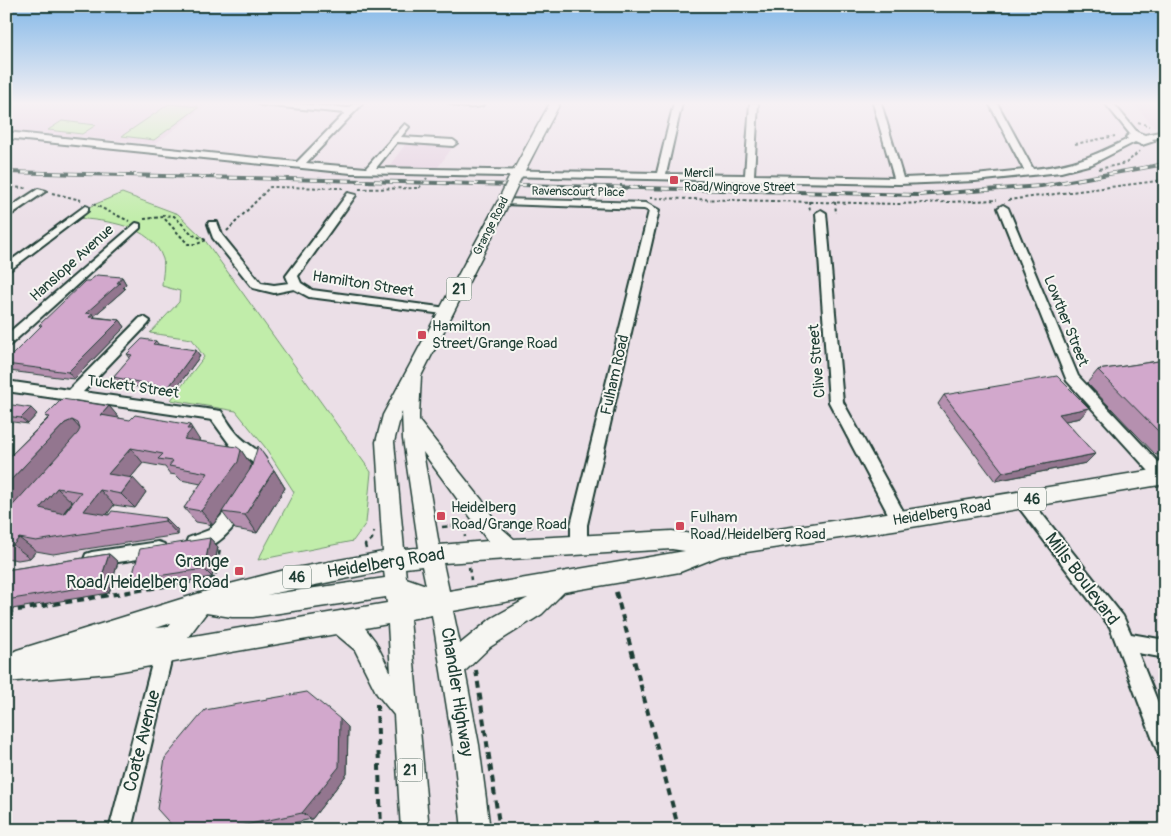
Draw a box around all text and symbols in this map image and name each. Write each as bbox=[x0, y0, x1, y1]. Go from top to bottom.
place label: Mercil Road/Wingrove Street bbox=[684, 166, 795, 195]
marker: Mercil Road/Wingrove Street bbox=[668, 174, 680, 186]
street label: Ravenscourt Place bbox=[531, 184, 625, 200]
street label: Grange Road bbox=[470, 194, 512, 258]
street label: Hanslope Avenue bbox=[26, 220, 118, 306]
street label: Hamilton Street bbox=[311, 267, 416, 302]
street label: Lowther Street bbox=[1039, 273, 1093, 370]
road number: 21 bbox=[446, 278, 472, 300]
place label: Hamilton Street/Grange Road bbox=[432, 317, 558, 353]
street label: Clive Street bbox=[804, 322, 830, 399]
marker: Hamilton Street/Grange Road bbox=[416, 329, 428, 341]
street label: Fulham Road bbox=[597, 333, 633, 417]
street label: Tuckett Street bbox=[86, 371, 181, 403]
road number: 46 bbox=[1018, 488, 1046, 510]
street label: Heidelberg Road bbox=[891, 496, 993, 530]
place label: Heidelberg Road/Grange Road bbox=[451, 498, 567, 534]
place label: Fulham Road/Heidelberg Road bbox=[690, 508, 826, 544]
marker: Heidelberg Road/Grange Road bbox=[435, 510, 447, 522]
marker: Fulham Road/Heidelberg Road bbox=[674, 520, 686, 532]
street label: Mills Boulevard bbox=[1040, 528, 1124, 630]
street label: Heidelberg Road bbox=[325, 542, 447, 584]
place label: Grange Road/Heidelberg Road bbox=[66, 550, 229, 594]
marker: Grange Road/Heidelberg Road bbox=[233, 565, 245, 577]
road number: 46 bbox=[283, 566, 311, 588]
street label: Chandler Highway bbox=[435, 626, 479, 758]
street label: Coate Avenue bbox=[118, 688, 166, 794]
road number: 21 bbox=[398, 758, 422, 782]

